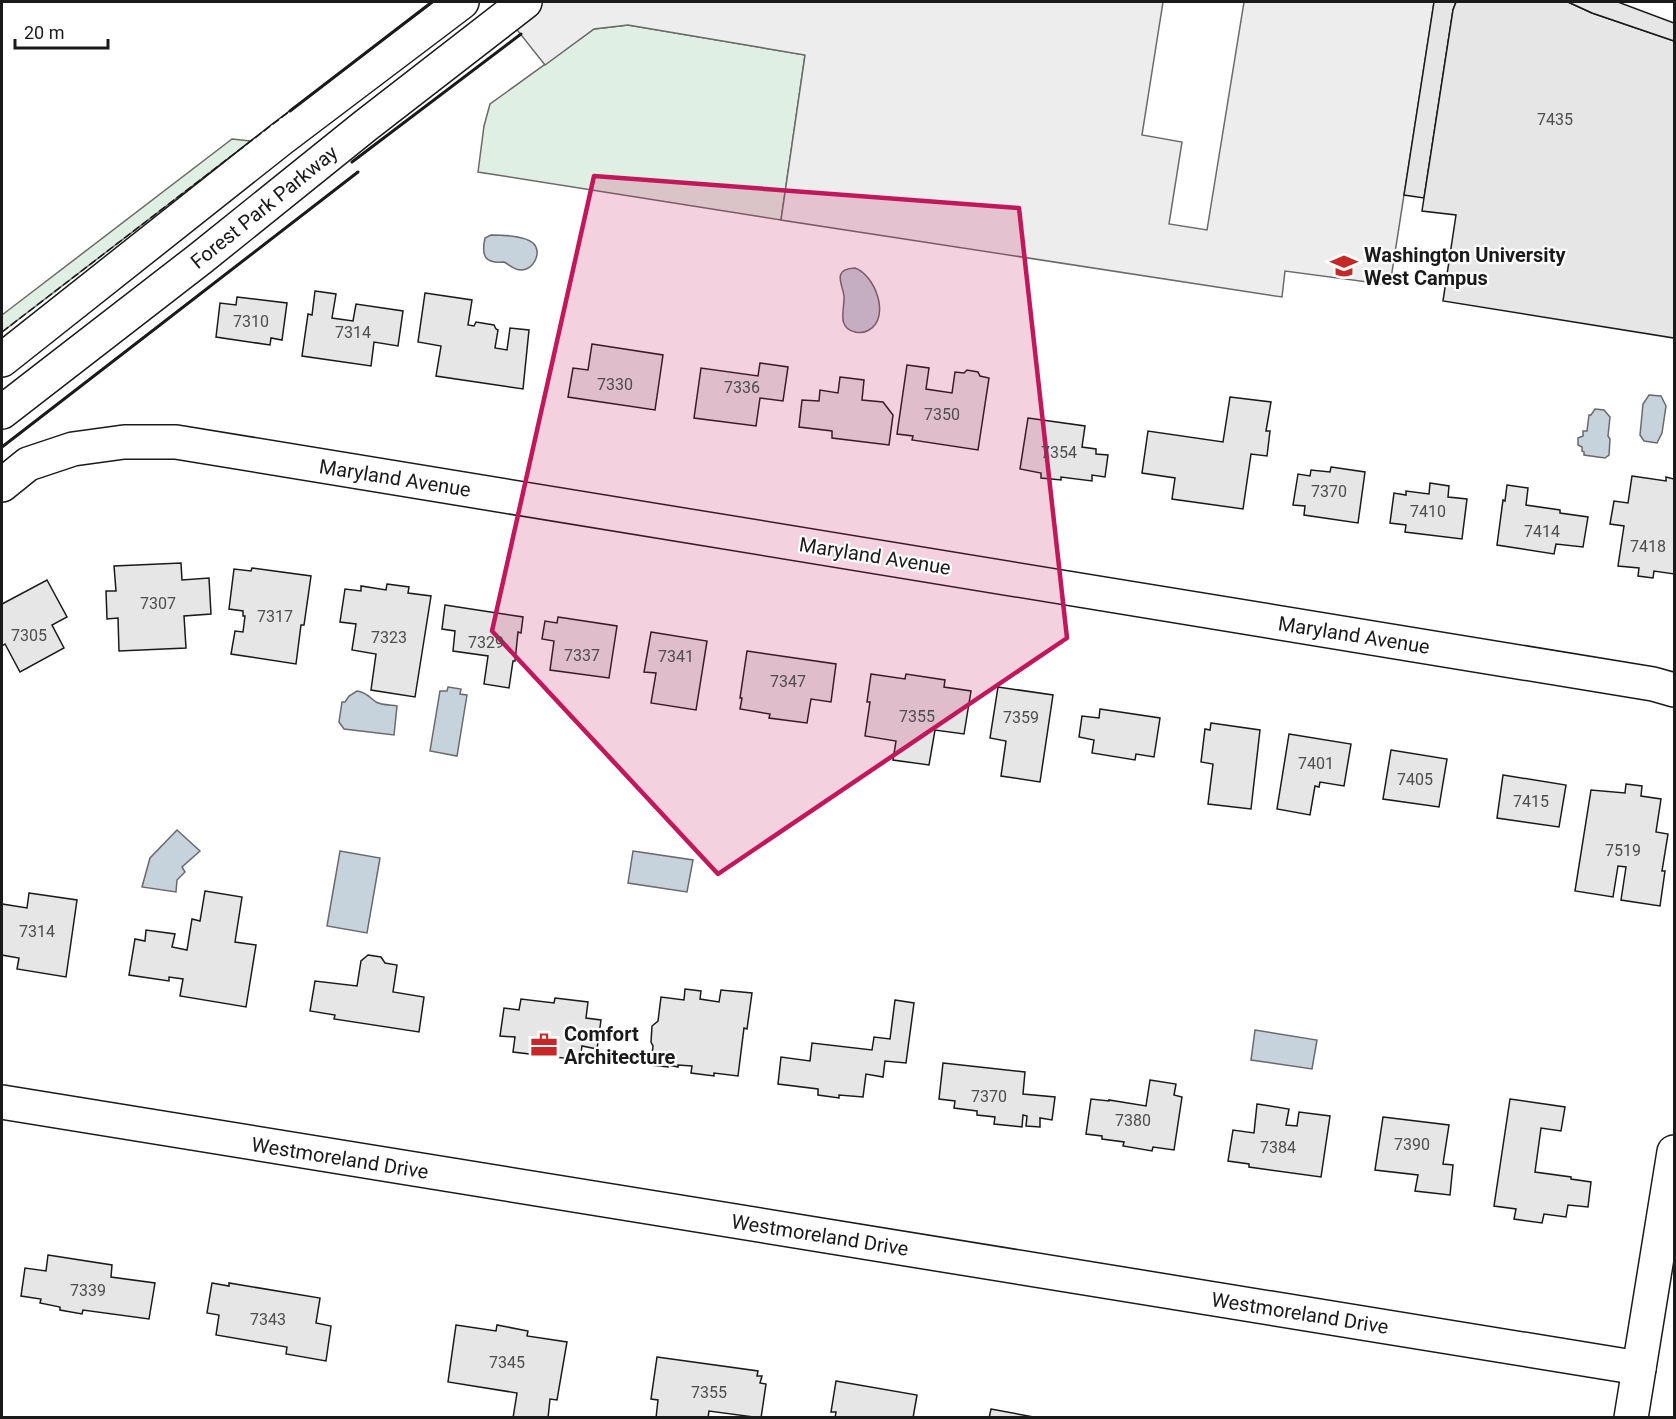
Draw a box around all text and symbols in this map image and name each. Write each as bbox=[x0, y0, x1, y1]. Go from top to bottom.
scale bar bbox=[15, 12, 108, 50]
text: 20 m bbox=[24, 22, 64, 43]
house number: 7435 bbox=[1537, 110, 1573, 129]
street label: Forest Park Parkway bbox=[186, 140, 343, 274]
place label: Washington University West Campus bbox=[1364, 243, 1566, 290]
school or university icon: Washington University West Campus bbox=[1329, 251, 1359, 281]
house number: 7310 bbox=[233, 312, 269, 331]
house number: 7314 bbox=[335, 323, 371, 342]
house number: 7330 bbox=[597, 375, 633, 394]
house number: 7336 bbox=[724, 378, 760, 397]
house number: 7350 bbox=[924, 405, 960, 424]
house number: 7354 bbox=[1041, 443, 1077, 462]
street label: Maryland Avenue bbox=[317, 454, 473, 502]
house number: 7370 bbox=[1311, 482, 1347, 501]
house number: 7410 bbox=[1410, 502, 1446, 521]
house number: 7414 bbox=[1524, 522, 1560, 541]
street label: Maryland Avenue bbox=[797, 532, 953, 580]
house number: 7418 bbox=[1630, 537, 1666, 556]
house number: 7307 bbox=[140, 594, 176, 613]
house number: 7317 bbox=[257, 607, 293, 626]
street label: Maryland Avenue bbox=[1276, 611, 1432, 659]
house number: 7305 bbox=[11, 626, 47, 645]
house number: 7323 bbox=[371, 628, 407, 647]
house number: 7329 bbox=[468, 633, 504, 652]
house number: 7337 bbox=[564, 646, 600, 665]
house number: 7341 bbox=[658, 647, 694, 666]
house number: 7347 bbox=[770, 672, 806, 691]
house number: 7355 bbox=[899, 707, 935, 726]
house number: 7359 bbox=[1003, 708, 1039, 727]
house number: 7401 bbox=[1298, 754, 1334, 773]
house number: 7405 bbox=[1397, 770, 1433, 789]
house number: 7415 bbox=[1513, 792, 1549, 811]
house number: 7519 bbox=[1605, 841, 1641, 860]
house number: 7314 bbox=[19, 922, 55, 941]
place label: Comfort Architecture bbox=[564, 1022, 676, 1069]
office icon: Comfort Architecture bbox=[529, 1030, 559, 1060]
house number: 7370 bbox=[971, 1087, 1007, 1106]
house number: 7380 bbox=[1115, 1111, 1151, 1130]
street label: Westmoreland Drive bbox=[250, 1132, 430, 1184]
house number: 7390 bbox=[1394, 1135, 1430, 1154]
house number: 7384 bbox=[1260, 1138, 1296, 1157]
street label: Westmoreland Drive bbox=[730, 1209, 910, 1261]
house number: 7339 bbox=[70, 1281, 106, 1300]
street label: Westmoreland Drive bbox=[1210, 1287, 1390, 1339]
house number: 7343 bbox=[250, 1310, 286, 1329]
house number: 7345 bbox=[489, 1353, 525, 1372]
house number: 7355 bbox=[691, 1383, 727, 1402]

